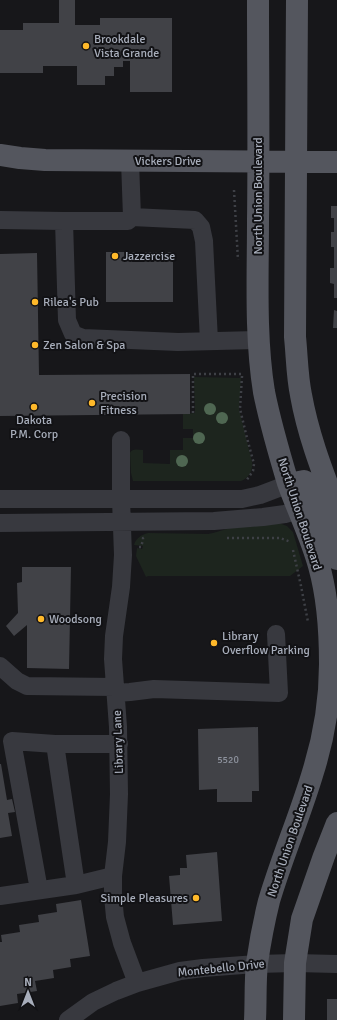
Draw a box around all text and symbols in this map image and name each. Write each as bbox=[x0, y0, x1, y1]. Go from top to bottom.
place label: Brookdale Vista Grande bbox=[94, 32, 159, 61]
marker: Brookdale Vista Grande bbox=[81, 41, 91, 51]
street label: North Union Boulevard bbox=[251, 137, 266, 255]
street label: Vickers Drive bbox=[135, 154, 201, 169]
place label: Jazzercise bbox=[123, 249, 175, 264]
marker: Jazzercise bbox=[110, 251, 120, 261]
place label: Rilea's Pub bbox=[43, 295, 99, 310]
marker: Rilea's Pub bbox=[30, 297, 40, 307]
place label: Zen Salon & Spa bbox=[43, 338, 125, 353]
marker: Zen Salon & Spa bbox=[30, 340, 40, 350]
place label: Precision Fitness bbox=[100, 389, 147, 418]
marker: Precision Fitness bbox=[87, 398, 97, 408]
marker: Dakota P.M. Corp bbox=[29, 402, 39, 412]
place label: Dakota P.M. Corp bbox=[10, 413, 58, 442]
street label: North Union Boulevard bbox=[274, 456, 325, 572]
place label: Woodsong bbox=[49, 612, 102, 627]
marker: Woodsong bbox=[36, 614, 46, 624]
place label: Library Overflow Parking bbox=[222, 629, 310, 658]
marker: Library Overflow Parking bbox=[209, 638, 219, 648]
street label: Library Lane bbox=[110, 710, 127, 774]
house number: 5520 bbox=[217, 754, 239, 766]
street label: North Union Boulevard bbox=[264, 783, 317, 899]
place label: Simple Pleasures bbox=[101, 891, 188, 906]
marker: Simple Pleasures bbox=[191, 893, 201, 903]
street label: Montebello Drive bbox=[177, 956, 265, 981]
north arrow bbox=[8, 972, 48, 1012]
text: N bbox=[24, 976, 32, 989]

